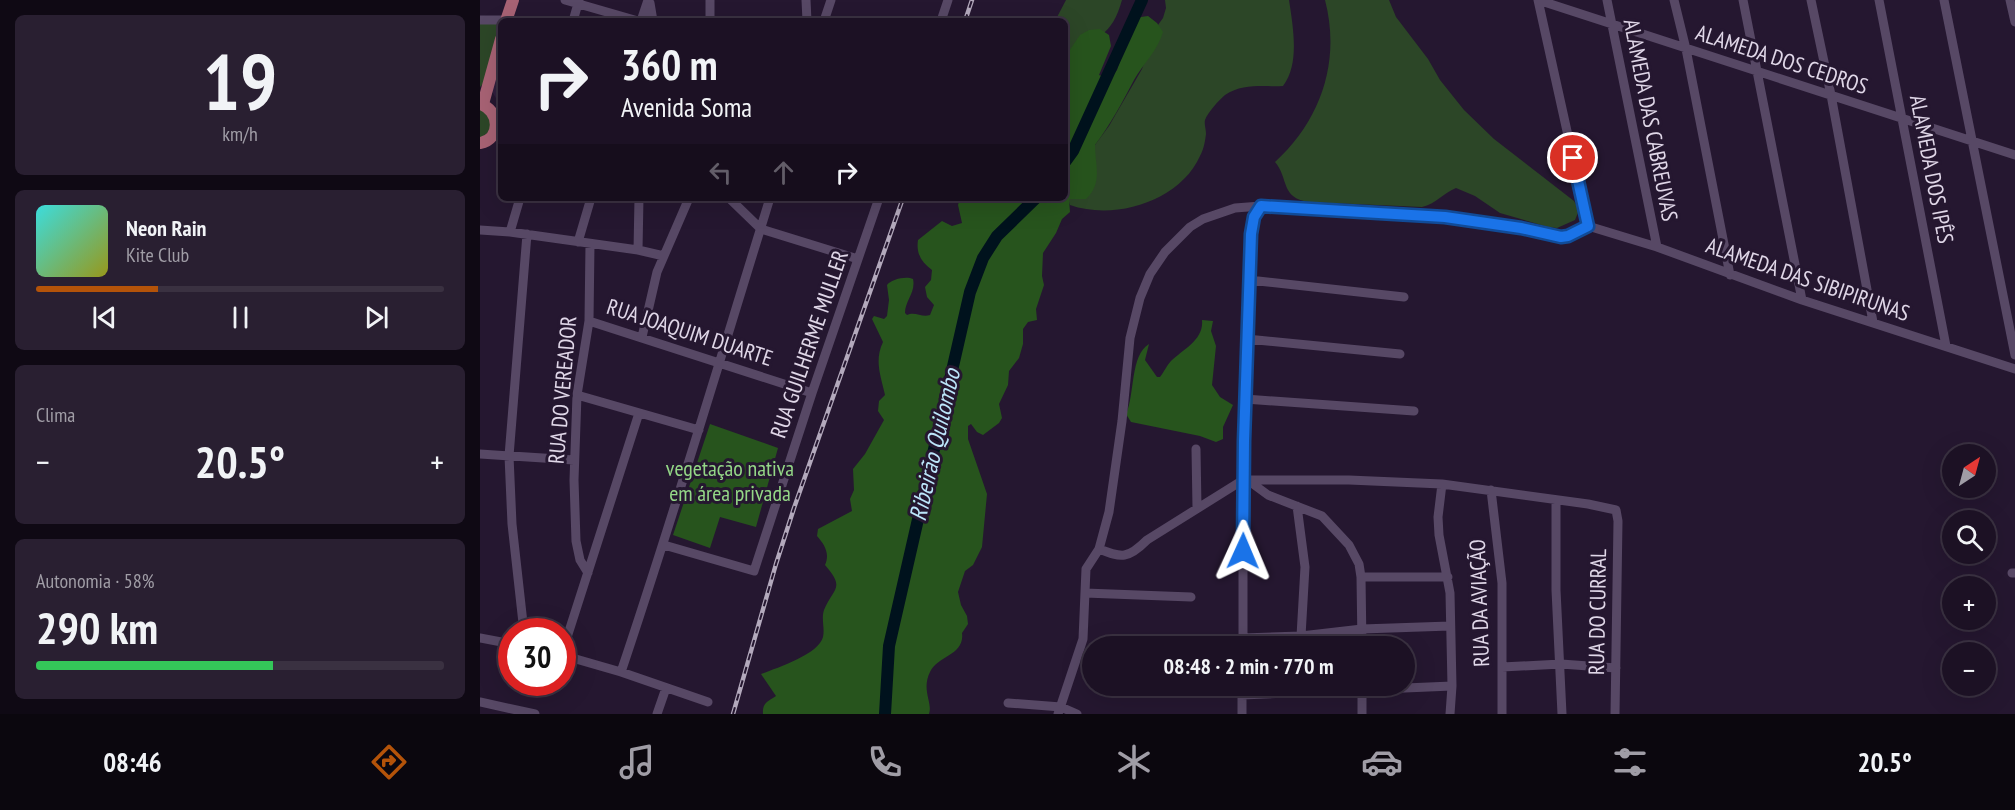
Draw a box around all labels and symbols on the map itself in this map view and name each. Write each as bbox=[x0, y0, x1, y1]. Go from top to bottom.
street label: ALAMEDA DAS CABREUVAS bbox=[1618, 16, 1684, 224]
street label: ALAMEDA DOS CEDROS bbox=[1692, 18, 1872, 100]
street label: ALAMEDA DOS IPÊS bbox=[1904, 92, 1960, 246]
pin bbox=[1547, 132, 1598, 183]
street label: ALAMEDA DAS SIBIPIRUNAS bbox=[1703, 231, 1913, 327]
street label: RUA GUILHERME MULLER bbox=[764, 247, 854, 441]
street label: RUA JOAQUIM DUARTE bbox=[604, 292, 776, 372]
street label: RUA DO VEREADOR bbox=[542, 315, 582, 465]
water label: Ribeirão Quilombo bbox=[902, 364, 967, 524]
north arrow bbox=[1942, 444, 1996, 498]
park label: vegetação nativa em área privada bbox=[666, 454, 794, 507]
position arrow bbox=[1211, 519, 1275, 583]
street label: RUA DA AVIAÇÃO bbox=[1463, 539, 1495, 667]
street label: RUA DO CURRAL bbox=[1582, 549, 1612, 675]
speed limit sign: 30 bbox=[498, 618, 576, 696]

